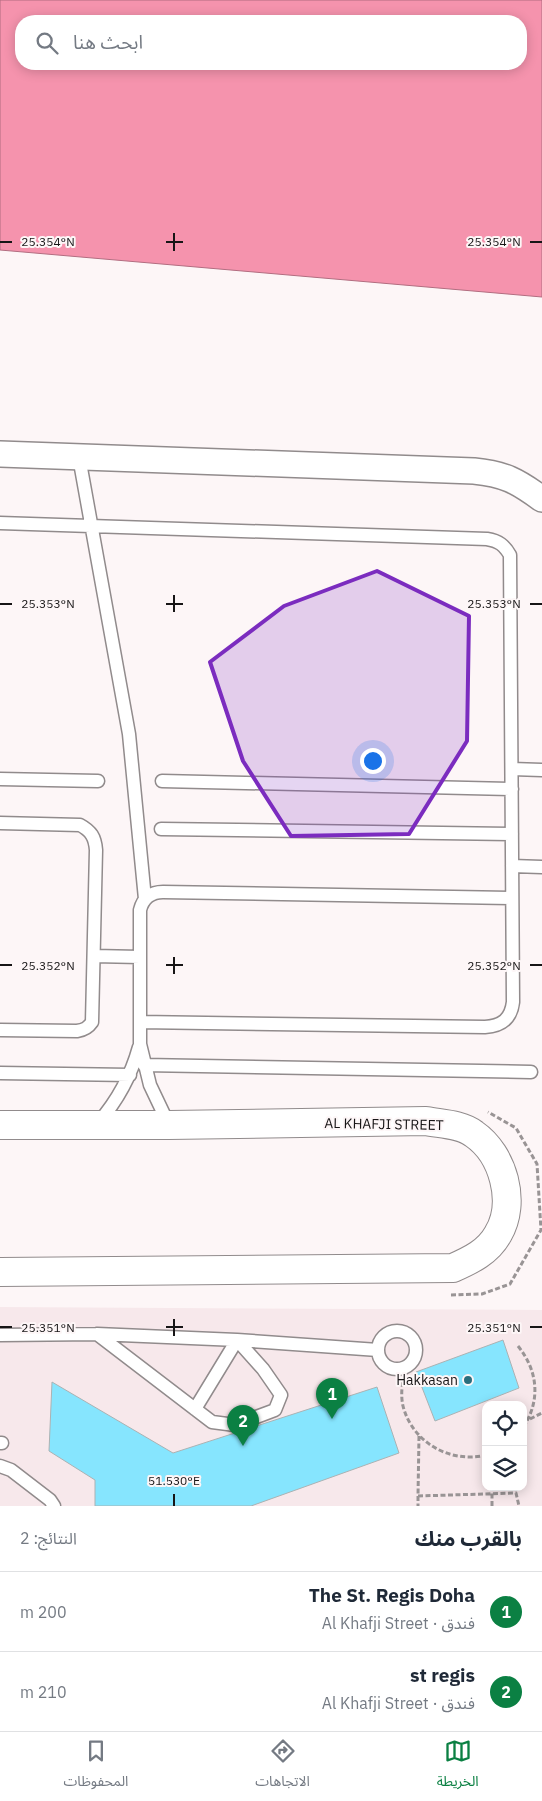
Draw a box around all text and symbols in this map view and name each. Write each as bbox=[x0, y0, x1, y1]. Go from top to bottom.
search box bbox=[15, 15, 527, 70]
icon: search bbox=[33, 29, 61, 57]
text: ابحث هنا bbox=[73, 30, 143, 54]
text: 25.354°N bbox=[21, 234, 75, 249]
text: 25.354°N bbox=[467, 234, 521, 249]
text: 25.353°N bbox=[21, 596, 75, 611]
text: 25.353°N bbox=[467, 596, 521, 611]
your location bbox=[360, 748, 386, 774]
text: 25.352°N bbox=[21, 958, 75, 973]
text: 25.352°N bbox=[467, 958, 521, 973]
street label: AL KHAFJI STREET bbox=[324, 1114, 444, 1134]
text: 25.351°N bbox=[21, 1320, 75, 1335]
text: 25.351°N bbox=[467, 1320, 521, 1335]
place label: Hakkasan bbox=[396, 1371, 458, 1389]
marker: Hakkasan bbox=[462, 1374, 474, 1386]
pin: 1 bbox=[316, 1378, 348, 1419]
map controls bbox=[482, 1401, 527, 1491]
button: locate bbox=[482, 1401, 527, 1446]
pin: 2 bbox=[227, 1405, 259, 1446]
button: layers bbox=[482, 1446, 527, 1491]
text: 51.530°E bbox=[148, 1473, 200, 1488]
text: بالقرب منك bbox=[415, 1524, 522, 1552]
text: النتائج: 2 bbox=[20, 1528, 77, 1548]
text: The St. Regis Doha bbox=[309, 1583, 475, 1607]
text: 200 m bbox=[20, 1602, 67, 1622]
text: 1 bbox=[501, 1602, 511, 1622]
text: فندق · Al Khafji Street bbox=[322, 1613, 475, 1633]
text: st regis bbox=[410, 1663, 475, 1687]
text: 210 m bbox=[20, 1682, 67, 1702]
text: 2 bbox=[501, 1682, 511, 1702]
text: فندق · Al Khafji Street bbox=[322, 1693, 475, 1713]
tab: المحفوظات bbox=[63, 1737, 128, 1796]
tab: الاتجاهات bbox=[255, 1737, 310, 1796]
tab: الخريطة bbox=[437, 1737, 479, 1796]

